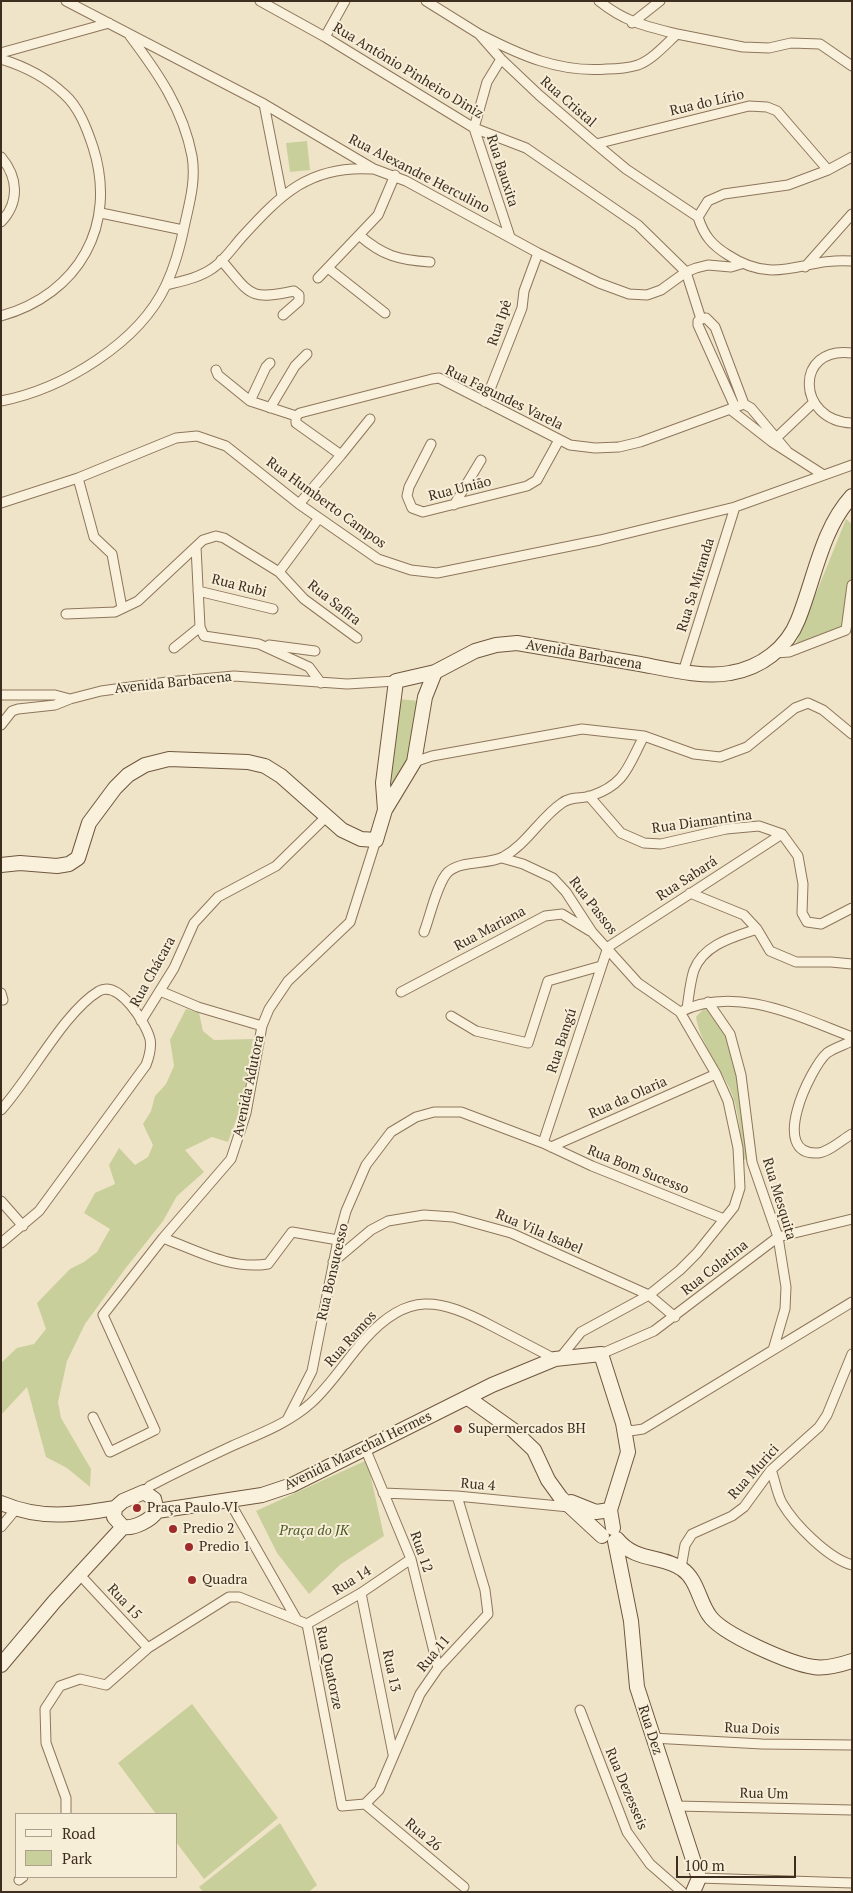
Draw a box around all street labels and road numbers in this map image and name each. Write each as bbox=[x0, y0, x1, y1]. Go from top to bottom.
street label: Rua Antônio Pinheiro Diniz bbox=[330, 19, 486, 123]
street label: Rua Cristal bbox=[537, 73, 599, 131]
street label: Rua do Lírio bbox=[668, 86, 746, 120]
street label: Rua Alexandre Herculino bbox=[346, 131, 492, 217]
street label: Rua Bauxita bbox=[482, 133, 522, 209]
street label: Rua Ipê bbox=[484, 298, 516, 348]
street label: Rua Fagundes Varela bbox=[442, 362, 566, 434]
street label: Rua Humberto Campos bbox=[263, 454, 389, 552]
street label: Rua União bbox=[427, 473, 493, 505]
street label: Rua Sa Miranda bbox=[674, 536, 718, 634]
street label: Rua Rubi bbox=[210, 571, 268, 601]
street label: Rua Safira bbox=[304, 577, 364, 629]
street label: Avenida Barbacena bbox=[525, 637, 643, 673]
street label: Avenida Barbacena bbox=[114, 668, 232, 698]
street label: Rua Diamantina bbox=[651, 807, 753, 837]
street label: Rua Sabará bbox=[653, 853, 721, 905]
street label: Rua Passos bbox=[565, 874, 621, 938]
street label: Rua Mariana bbox=[451, 903, 529, 955]
street label: Rua Chácara bbox=[127, 934, 179, 1010]
street label: Rua Bangú bbox=[544, 1007, 580, 1075]
street label: Avenida Adutora bbox=[230, 1033, 268, 1139]
street label: Rua da Olaria bbox=[586, 1073, 670, 1123]
street label: Rua Bom Sucesso bbox=[585, 1142, 691, 1198]
street label: Rua Mesquita bbox=[759, 1156, 799, 1242]
street label: Rua Vila Isabel bbox=[493, 1206, 585, 1258]
street label: Rua Bonsucesso bbox=[314, 1222, 352, 1322]
street label: Rua Colatina bbox=[678, 1237, 752, 1299]
street label: Rua Ramos bbox=[322, 1308, 380, 1370]
street label: Avenida Marechal Hermes bbox=[281, 1408, 435, 1494]
street label: Rua Murici bbox=[725, 1441, 783, 1503]
street label: Rua 4 bbox=[460, 1475, 496, 1495]
street label: Rua 12 bbox=[406, 1529, 436, 1575]
street label: Rua 14 bbox=[330, 1563, 374, 1599]
street label: Rua 15 bbox=[103, 1581, 145, 1623]
street label: Rua Quatorze bbox=[312, 1625, 346, 1711]
street label: Rua 11 bbox=[414, 1632, 454, 1676]
street label: Rua 13 bbox=[378, 1649, 404, 1693]
street label: Rua Dez bbox=[634, 1703, 666, 1757]
street label: Rua Dois bbox=[724, 1720, 780, 1738]
street label: Rua Dezesseis bbox=[601, 1746, 651, 1832]
street label: Rua Um bbox=[739, 1785, 789, 1803]
street label: Rua 26 bbox=[401, 1815, 445, 1855]

